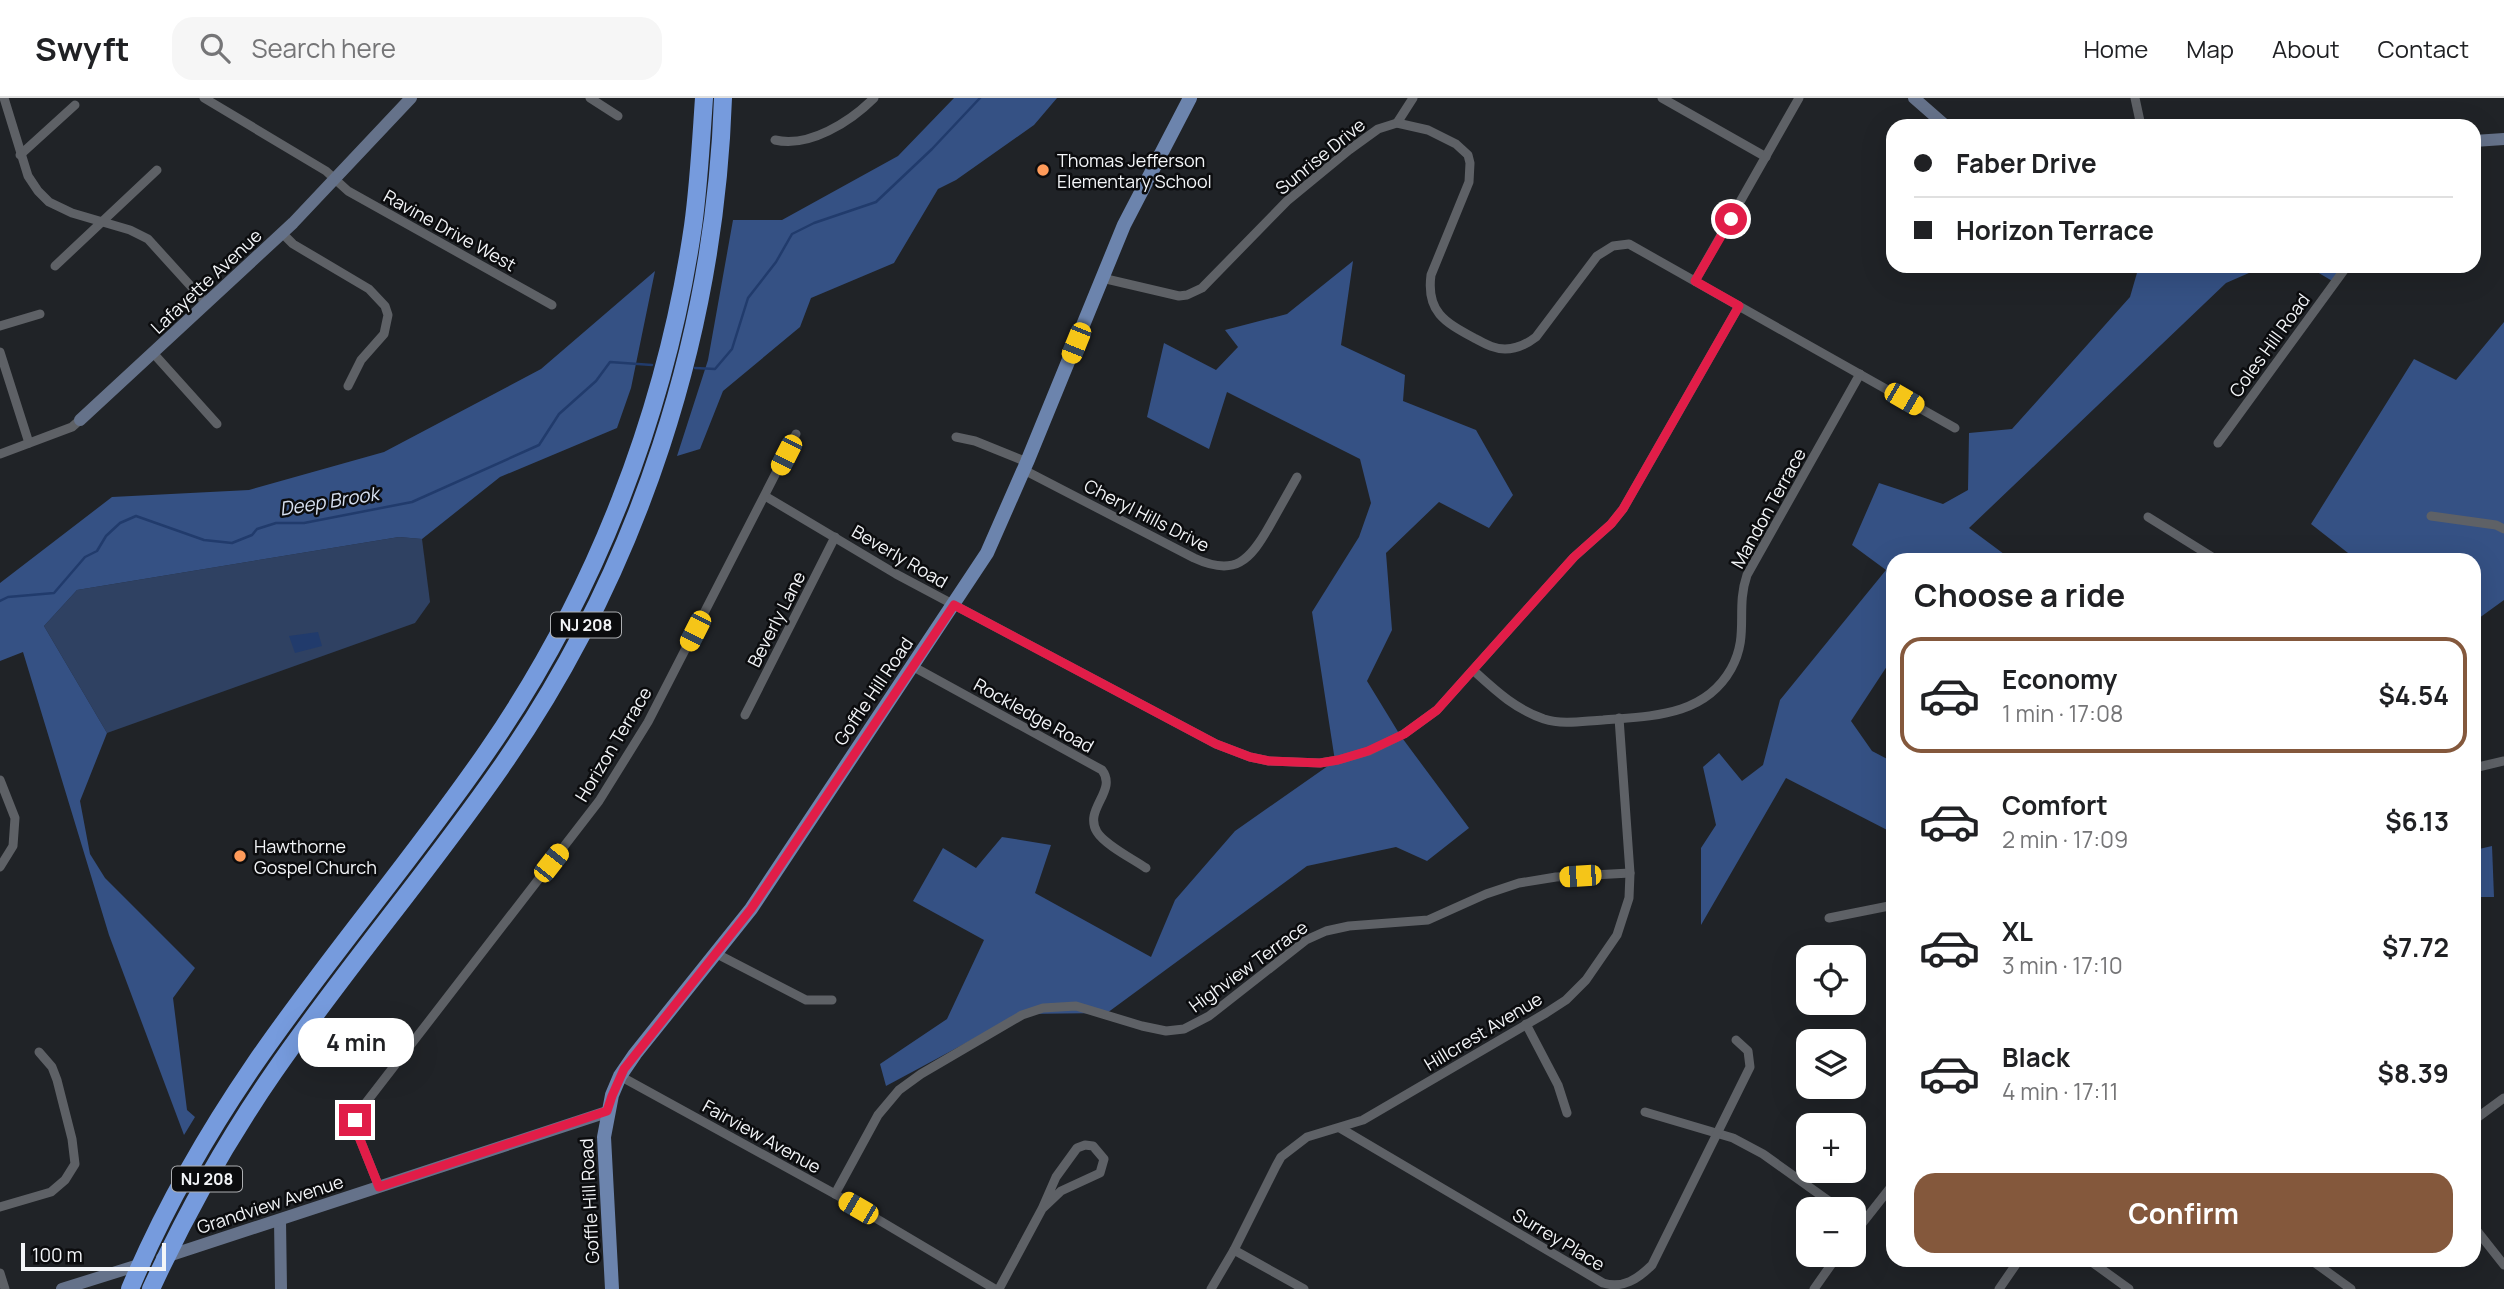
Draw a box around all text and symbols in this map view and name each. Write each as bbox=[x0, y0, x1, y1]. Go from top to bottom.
search box bbox=[172, 17, 662, 80]
text: Swyft bbox=[35, 26, 130, 71]
icon: search bbox=[196, 29, 234, 67]
text: Search here bbox=[252, 30, 396, 66]
text: Home bbox=[2083, 32, 2148, 65]
text: Map bbox=[2186, 32, 2234, 65]
text: About bbox=[2272, 32, 2340, 65]
text: Contact bbox=[2378, 32, 2469, 65]
street label: Sunrise Drive bbox=[1270, 112, 1370, 200]
text: Faber Drive bbox=[1956, 145, 2097, 181]
place label: Thomas Jefferson Elementary School bbox=[1057, 148, 1212, 193]
marker: Thomas Jefferson Elementary School bbox=[1035, 162, 1051, 178]
street label: Ravine Drive West bbox=[380, 184, 520, 276]
route start bbox=[1715, 203, 1747, 235]
text: Horizon Terrace bbox=[1956, 212, 2154, 248]
street label: Lafayette Avenue bbox=[145, 223, 267, 339]
street label: Coles Hill Road bbox=[2223, 288, 2315, 402]
car bbox=[1059, 320, 1094, 366]
car bbox=[1881, 379, 1928, 419]
car bbox=[768, 432, 805, 478]
street label: Mandon Terrace bbox=[1725, 444, 1811, 572]
street label: Cheryl Hills Drive bbox=[1080, 473, 1214, 557]
water label: Deep Brook bbox=[278, 480, 383, 522]
street label: Beverly Road bbox=[848, 519, 952, 593]
street label: Beverly Lane bbox=[742, 567, 810, 671]
text: Choose a ride bbox=[1914, 573, 2125, 617]
car bbox=[677, 608, 714, 654]
road number: NJ 208 bbox=[551, 612, 621, 638]
street label: Goffle Hill Road bbox=[828, 632, 918, 750]
text: Economy bbox=[2002, 661, 2117, 697]
icon: car bbox=[1918, 664, 1981, 727]
street label: Rockledge Road bbox=[970, 672, 1098, 758]
text: $4.54 bbox=[2378, 677, 2449, 713]
street label: Horizon Terrace bbox=[569, 682, 657, 806]
text: 1 min · 17:08 bbox=[2002, 697, 2123, 729]
text: Comfort bbox=[2002, 787, 2108, 823]
icon: car bbox=[1918, 790, 1981, 853]
text: $6.13 bbox=[2385, 803, 2449, 839]
text: 2 min · 17:09 bbox=[2002, 823, 2128, 855]
place label: Hawthorne Gospel Church bbox=[254, 834, 377, 879]
car bbox=[530, 840, 573, 886]
marker: Hawthorne Gospel Church bbox=[232, 848, 248, 864]
car bbox=[1559, 864, 1602, 888]
text: XL bbox=[2002, 913, 2033, 949]
street label: Highview Terrace bbox=[1184, 915, 1312, 1017]
icon: car bbox=[1918, 916, 1981, 979]
text: $7.72 bbox=[2382, 929, 2449, 965]
map controls bbox=[1796, 945, 1866, 1267]
button: locate bbox=[1796, 945, 1866, 1015]
text: 3 min · 17:10 bbox=[2002, 949, 2123, 981]
street label: Hillcrest Avenue bbox=[1420, 986, 1546, 1076]
callout: 4 min bbox=[297, 1018, 413, 1068]
text: 4 min bbox=[326, 1026, 386, 1058]
button: layers bbox=[1796, 1029, 1866, 1099]
text: Black bbox=[2002, 1039, 2070, 1075]
icon: car bbox=[1918, 1042, 1981, 1105]
text: $8.39 bbox=[2378, 1055, 2449, 1091]
text: 4 min · 17:11 bbox=[2002, 1075, 2118, 1107]
street label: Fairview Avenue bbox=[698, 1094, 826, 1178]
route end bbox=[339, 1104, 371, 1136]
button: + bbox=[1796, 1113, 1866, 1183]
street label: Goffle Hill Road bbox=[574, 1138, 604, 1264]
road number: NJ 208 bbox=[172, 1166, 242, 1191]
street label: Grandview Avenue bbox=[194, 1169, 346, 1239]
button: Confirm bbox=[1914, 1173, 2453, 1253]
car bbox=[835, 1188, 882, 1228]
button: − bbox=[1796, 1197, 1866, 1267]
street label: Surrey Place bbox=[1509, 1202, 1609, 1276]
scale bar bbox=[21, 1240, 166, 1272]
text: 100 m bbox=[32, 1242, 83, 1268]

